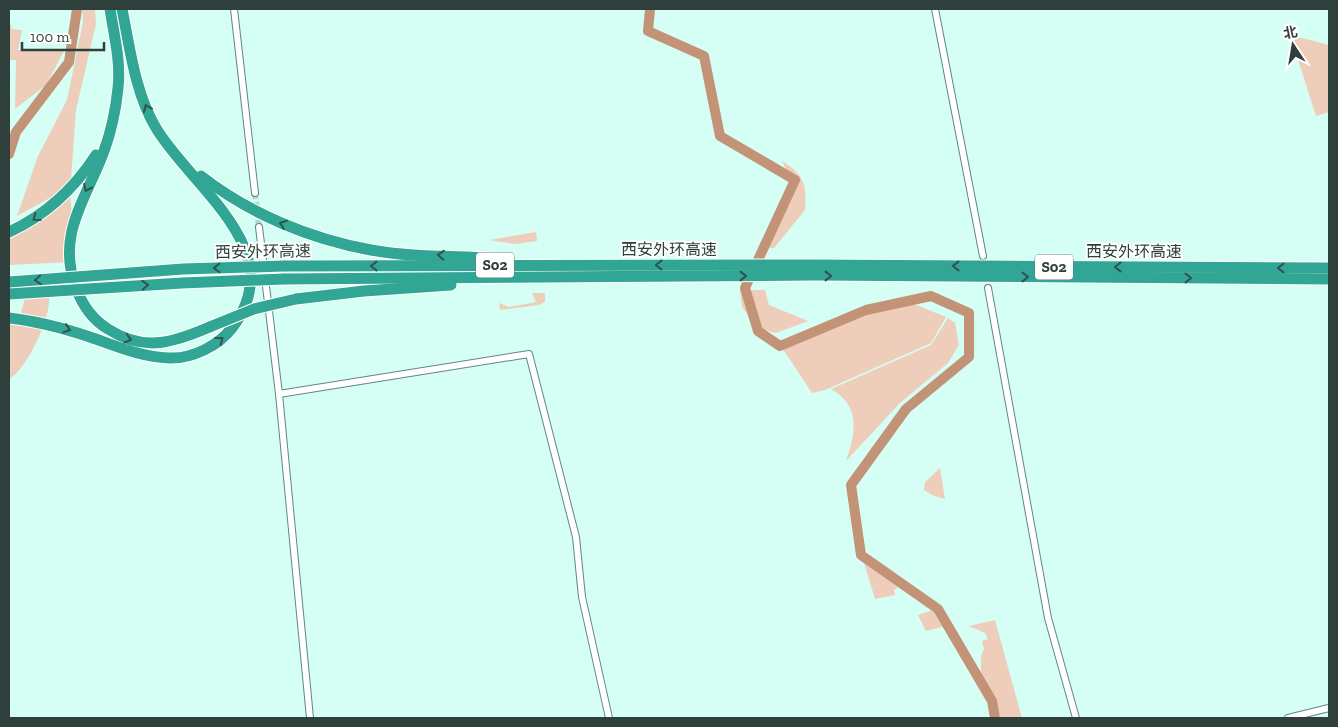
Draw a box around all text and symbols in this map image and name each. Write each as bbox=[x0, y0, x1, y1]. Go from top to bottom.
scale bar bbox=[22, 20, 105, 52]
north arrow bbox=[1268, 20, 1318, 70]
text: 北 bbox=[1282, 23, 1299, 43]
text: 100 m bbox=[30, 28, 69, 46]
one-way arrow bbox=[142, 104, 153, 113]
one-way arrow bbox=[83, 183, 94, 192]
one-way arrow bbox=[33, 212, 42, 220]
one-way arrow bbox=[279, 219, 288, 230]
street label: 西安外环高速 bbox=[621, 240, 717, 259]
street label: 西安外环高速 bbox=[215, 241, 311, 262]
street label: 西安外环高速 bbox=[1086, 242, 1182, 261]
one-way arrow bbox=[437, 250, 445, 261]
road number: S02 bbox=[476, 252, 514, 278]
road number: S02 bbox=[1035, 254, 1073, 280]
one-way arrow bbox=[654, 260, 662, 270]
one-way arrow bbox=[369, 261, 377, 271]
one-way arrow bbox=[951, 261, 959, 271]
one-way arrow bbox=[1114, 262, 1122, 272]
one-way arrow bbox=[213, 263, 221, 274]
one-way arrow bbox=[1276, 263, 1284, 273]
one-way arrow bbox=[824, 270, 832, 281]
one-way arrow bbox=[740, 271, 747, 281]
one-way arrow bbox=[1022, 272, 1030, 282]
one-way arrow bbox=[1184, 273, 1192, 283]
one-way arrow bbox=[33, 274, 41, 285]
one-way arrow bbox=[141, 280, 149, 291]
one-way arrow bbox=[62, 324, 71, 334]
one-way arrow bbox=[123, 333, 132, 343]
one-way arrow bbox=[214, 337, 224, 346]

